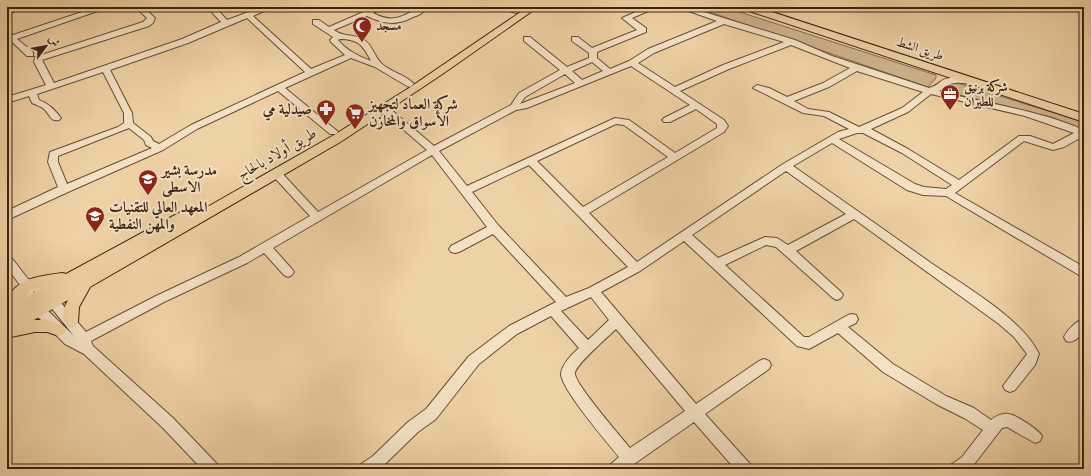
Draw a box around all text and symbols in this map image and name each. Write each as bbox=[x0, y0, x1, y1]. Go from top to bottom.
mosque icon: مسجد bbox=[351, 15, 373, 43]
place label: مسجد bbox=[376, 18, 402, 34]
north arrow bbox=[26, 26, 66, 66]
text: ش bbox=[45, 33, 63, 50]
street label: طريق الشط bbox=[894, 34, 946, 64]
place label: شركة برنيق للطيران bbox=[964, 78, 1008, 110]
office icon: شركة برنيق للطيران bbox=[939, 83, 961, 111]
place label: شركة العماد لتجهيز الأسواق والمخازن bbox=[367, 95, 458, 131]
pharmacy icon: صيدلية مي bbox=[315, 98, 337, 126]
place label: صيدلية مي bbox=[262, 100, 312, 121]
supermarket icon: شركة العماد لتجهيز الأسواق والمخازن bbox=[344, 102, 366, 130]
street label: طريق أولاد بالحاج bbox=[233, 122, 322, 187]
place label: مدرسة بشير الاسطى bbox=[160, 161, 217, 197]
school or university icon: مدرسة بشير الاسطى bbox=[137, 168, 159, 196]
place label: المعهد العالي للتقنيات والمهن النفطية bbox=[109, 198, 208, 235]
school or university icon: المعهد العالي للتقنيات والمهن النفطية bbox=[84, 205, 106, 233]

